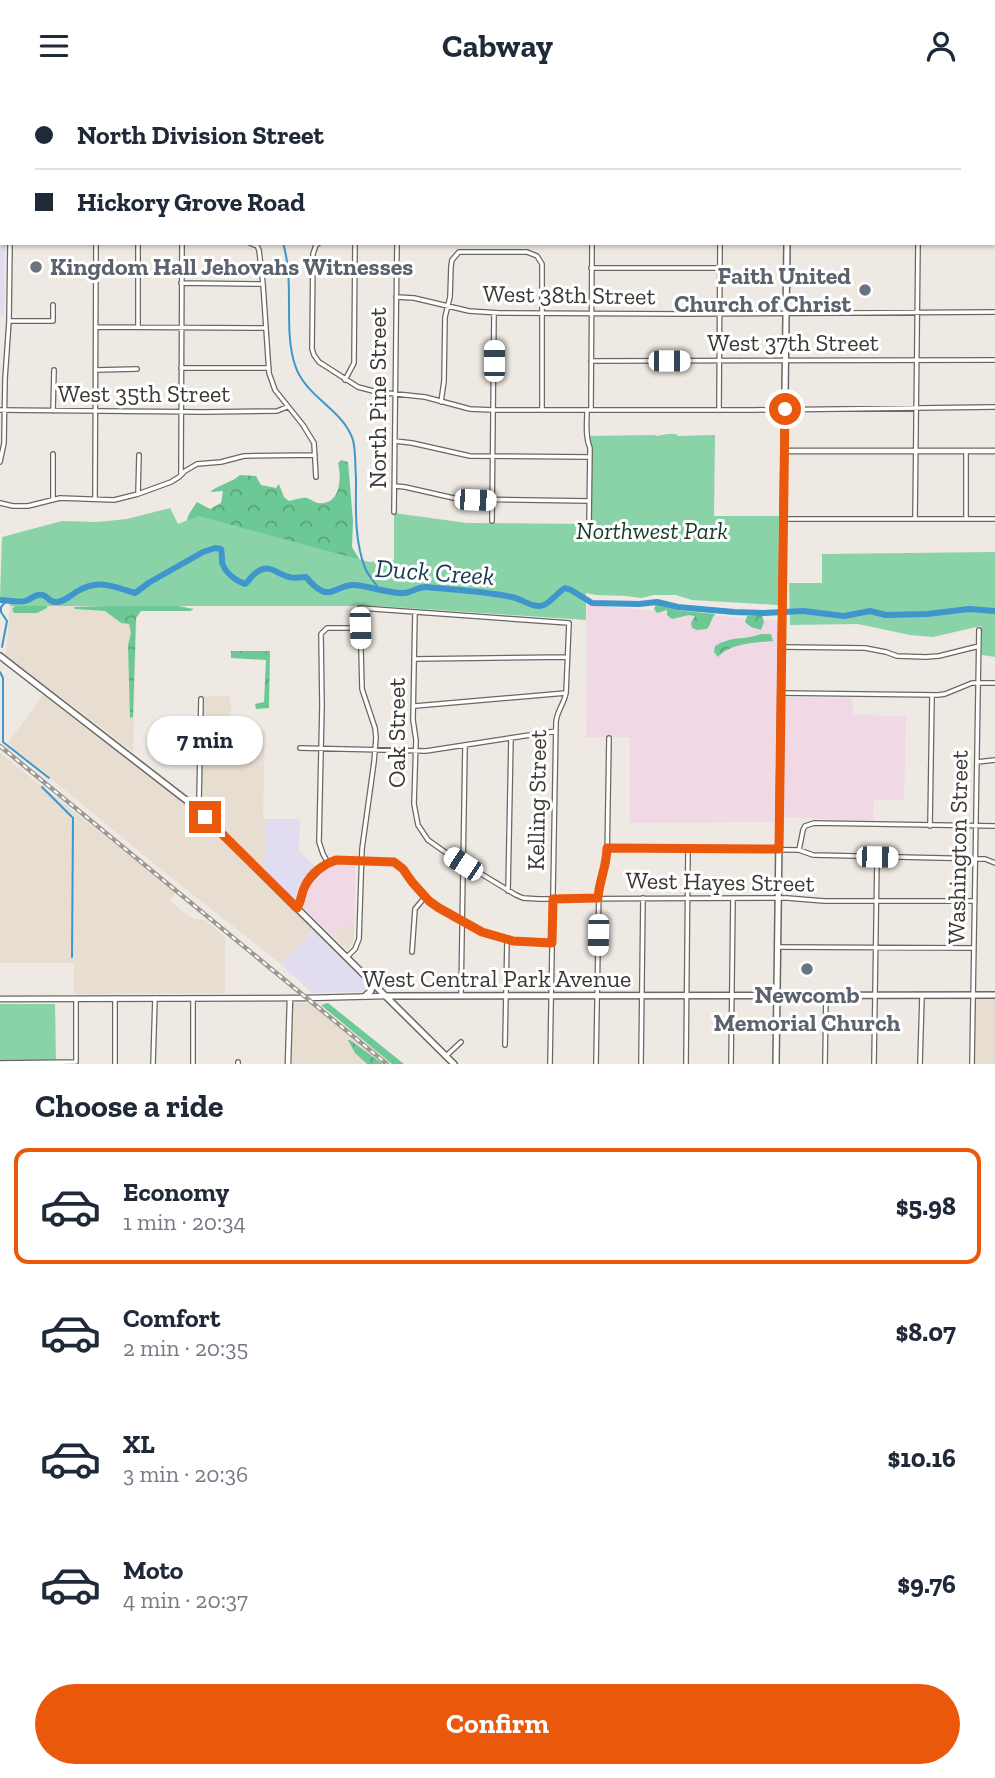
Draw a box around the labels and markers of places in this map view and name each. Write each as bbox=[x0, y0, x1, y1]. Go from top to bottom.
place label: Kingdom Hall Jehovahs Witnesses bbox=[50, 252, 413, 281]
marker: Kingdom Hall Jehovahs Witnesses bbox=[28, 259, 44, 275]
place label: Faith United Church of Christ bbox=[674, 261, 851, 318]
marker: Faith United Church of Christ bbox=[857, 282, 873, 298]
marker: Newcomb Memorial Church bbox=[799, 961, 815, 977]
place label: Newcomb Memorial Church bbox=[714, 980, 900, 1037]

